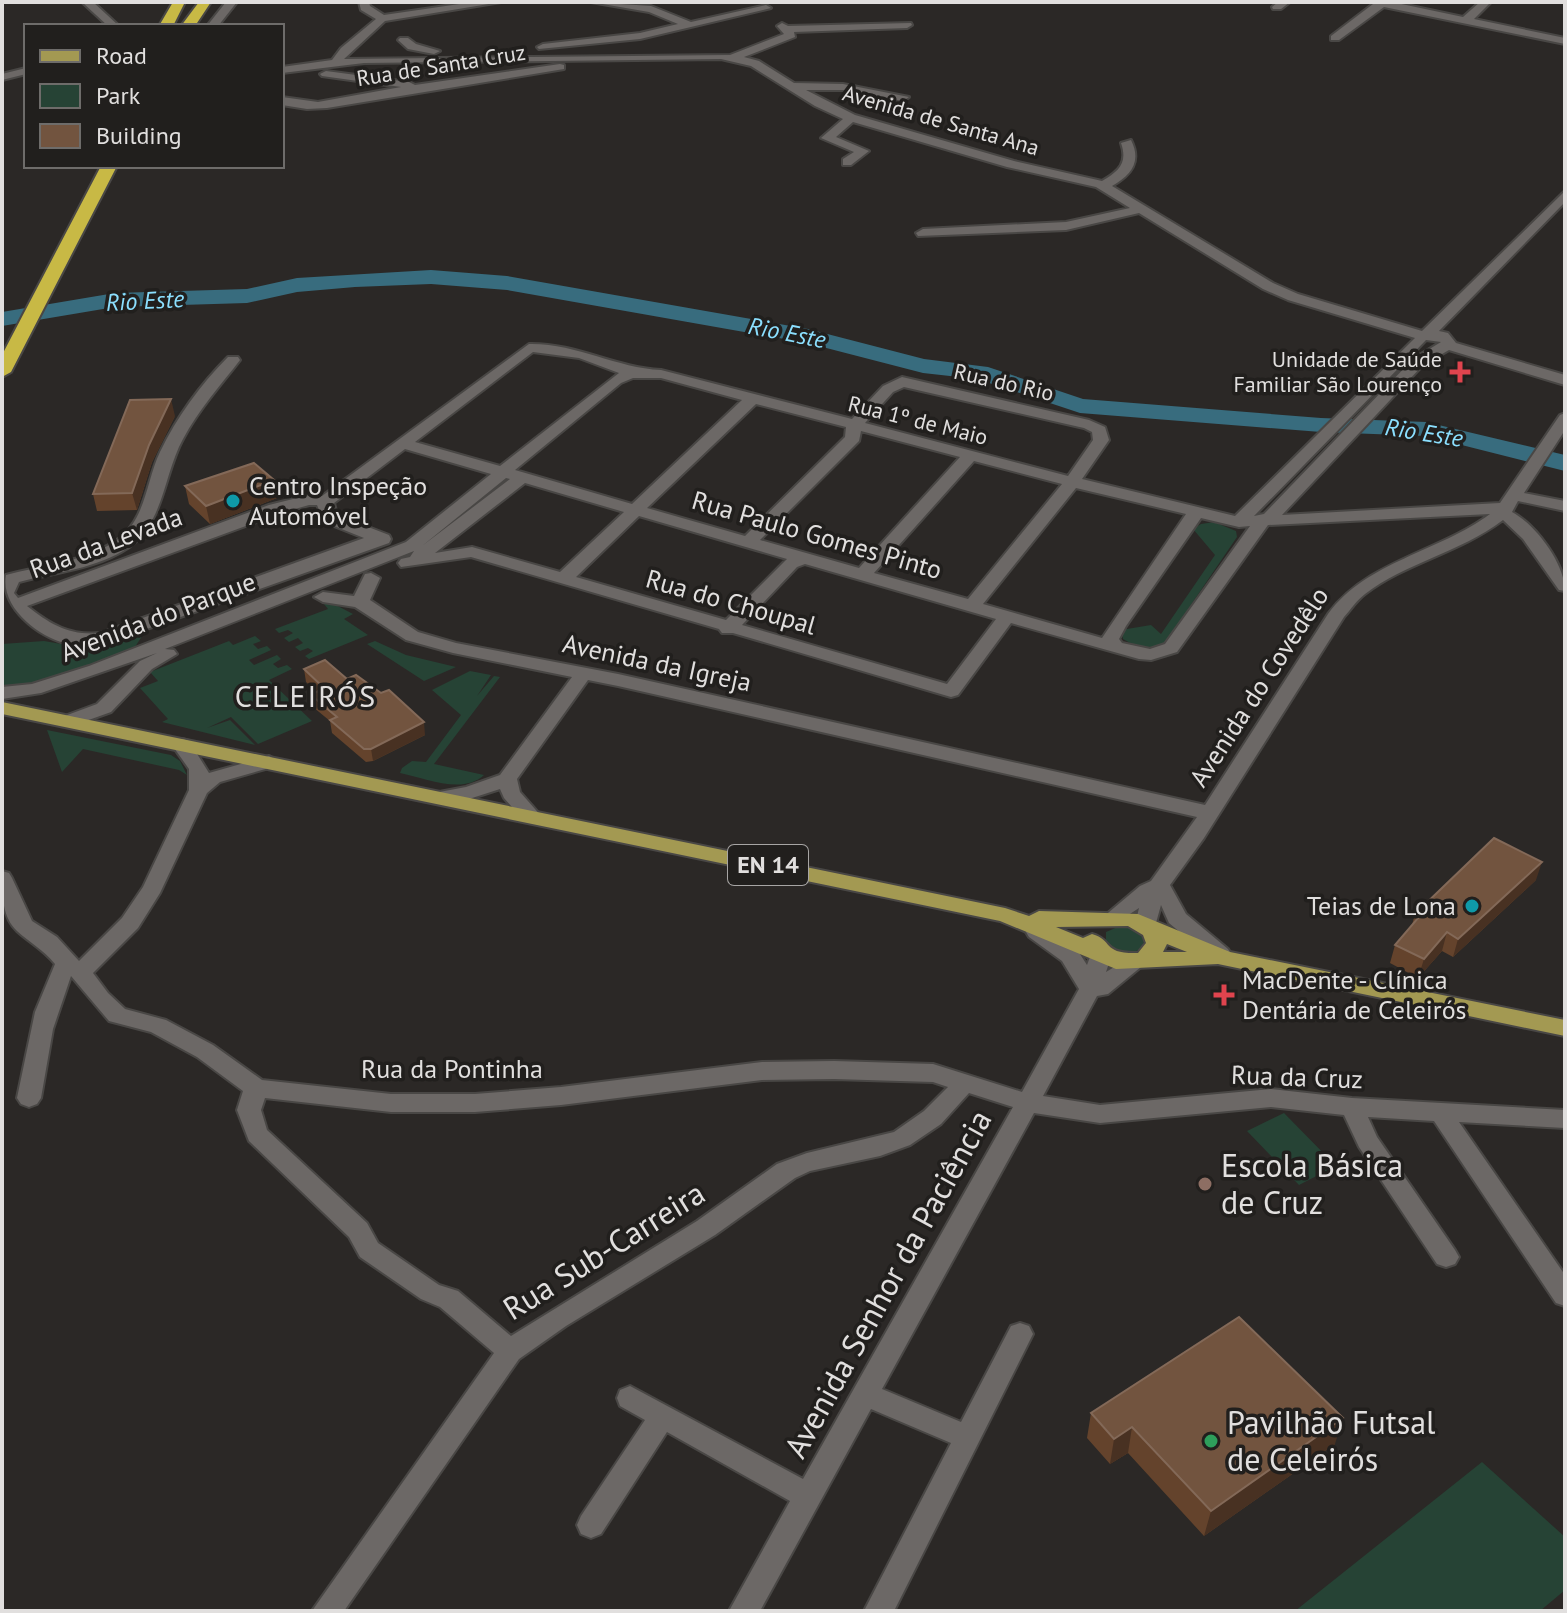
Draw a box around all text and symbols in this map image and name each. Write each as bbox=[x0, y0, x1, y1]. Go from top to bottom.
legend bbox=[24, 24, 284, 168]
street label: Rua de Santa Cruz bbox=[355, 38, 527, 92]
text: Road bbox=[96, 40, 147, 71]
street label: Avenida de Santa Ana bbox=[840, 79, 1042, 161]
text: Park bbox=[96, 80, 141, 111]
text: Building bbox=[96, 120, 182, 151]
water label: Rio Este bbox=[105, 283, 185, 318]
water label: Rio Este bbox=[746, 310, 828, 355]
place label: Unidade de Saúde Familiar São Lourenço bbox=[1233, 345, 1442, 398]
street label: Rua do Rio bbox=[951, 357, 1057, 407]
marker: Unidade de Saúde Familiar São Lourenço bbox=[1449, 361, 1471, 383]
street label: Rua 1º de Maio bbox=[845, 389, 991, 451]
water label: Rio Este bbox=[1383, 411, 1465, 454]
place label: Centro Inspeção Automóvel bbox=[249, 469, 427, 532]
street label: Rua Paulo Gomes Pinto bbox=[688, 483, 946, 586]
marker: Centro Inspeção Automóvel bbox=[224, 492, 242, 510]
street label: Rua da Levada bbox=[25, 500, 187, 585]
street label: Rua do Choupal bbox=[642, 561, 820, 642]
street label: Avenida do Parque bbox=[56, 564, 260, 669]
street label: Avenida do Covedêlo bbox=[1182, 581, 1335, 793]
street label: Avenida da Igreja bbox=[560, 626, 754, 699]
district label: CELEIRÓS bbox=[235, 676, 377, 715]
road number: EN 14 bbox=[728, 845, 808, 885]
place label: Teias de Lona bbox=[1307, 889, 1456, 922]
marker: Teias de Lona bbox=[1463, 897, 1481, 915]
place label: MacDente - Clínica Dentária de Celeirós bbox=[1242, 963, 1467, 1026]
marker: MacDente - Clínica Dentária de Celeirós bbox=[1213, 984, 1235, 1006]
street label: Rua da Pontinha bbox=[361, 1052, 543, 1085]
street label: Rua da Cruz bbox=[1231, 1058, 1363, 1095]
street label: Avenida Senhor da Paciência bbox=[774, 1102, 1000, 1465]
place label: Escola Básica de Cruz bbox=[1221, 1144, 1403, 1223]
street label: Rua Sub-Carreira bbox=[495, 1171, 712, 1329]
marker: Escola Básica de Cruz bbox=[1196, 1175, 1214, 1193]
place label: Pavilhão Futsal de Celeirós bbox=[1227, 1401, 1436, 1480]
marker: Pavilhão Futsal de Celeirós bbox=[1202, 1432, 1220, 1450]

